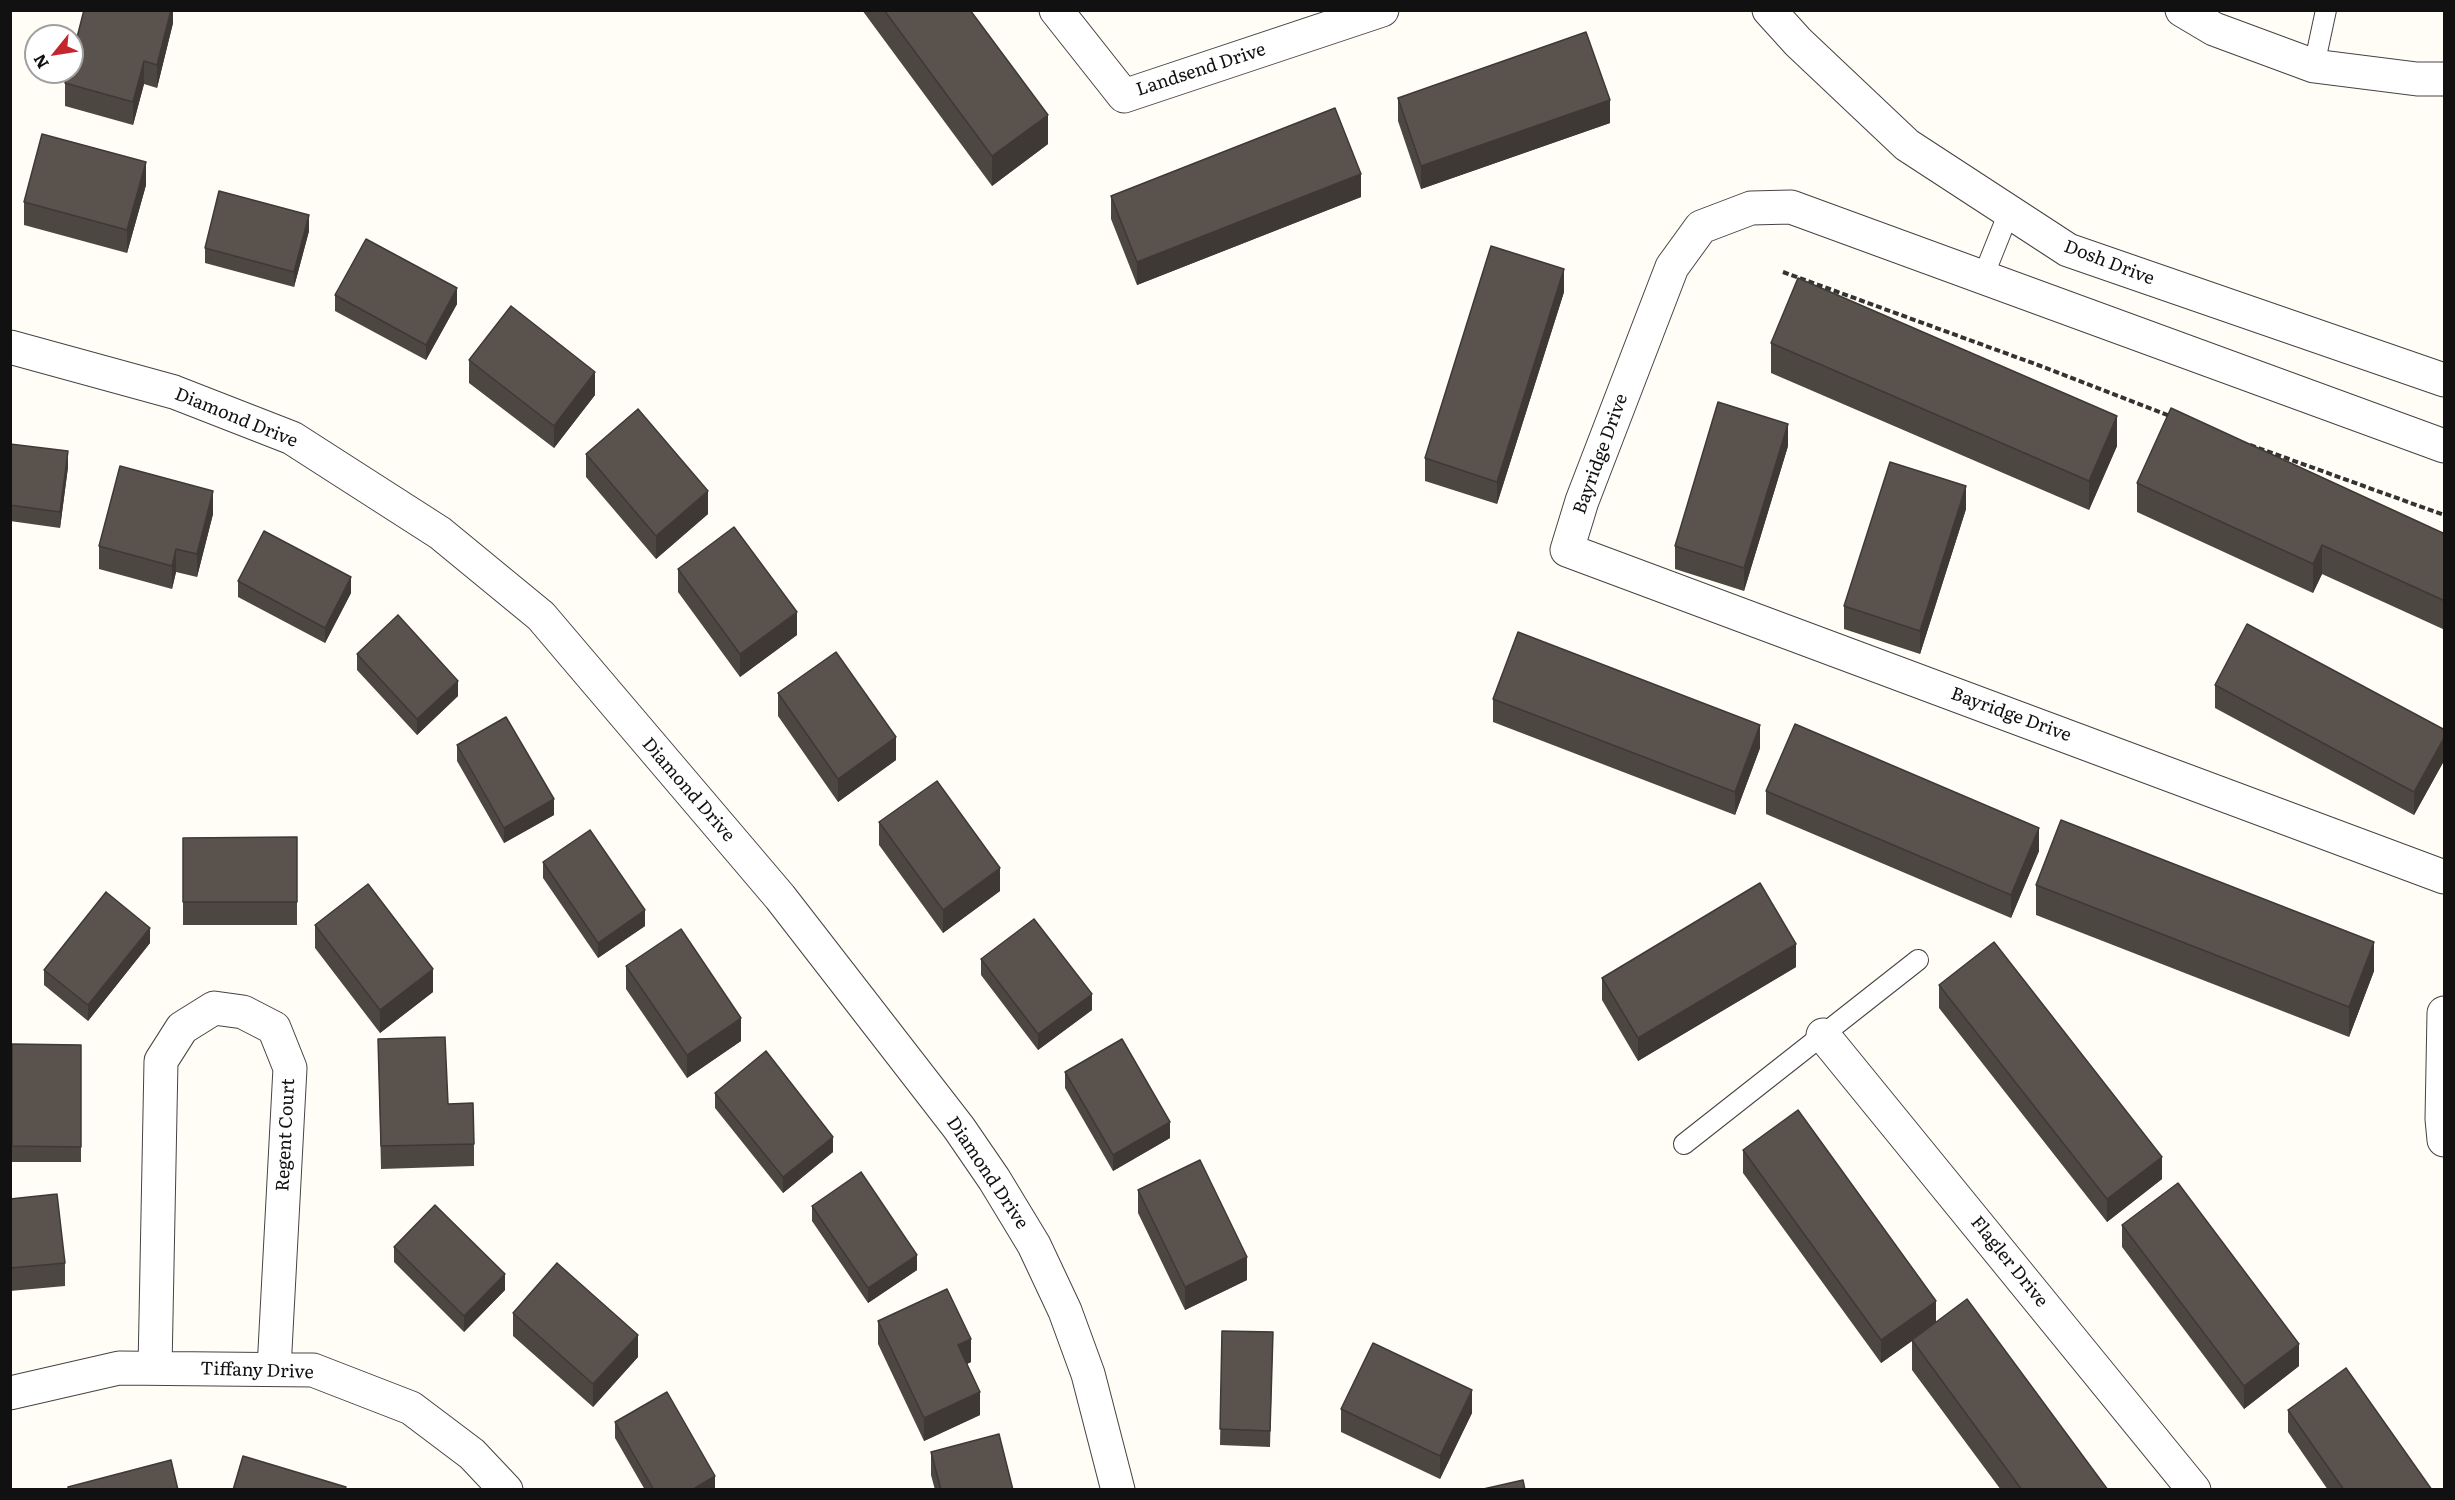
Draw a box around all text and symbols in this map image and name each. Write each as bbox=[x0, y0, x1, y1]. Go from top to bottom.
north arrow bbox=[24, 24, 84, 84]
street label: Landsend Drive bbox=[1134, 39, 1268, 101]
text: N bbox=[26, 50, 54, 74]
street label: Dosh Drive bbox=[2061, 236, 2157, 290]
street label: Diamond Drive bbox=[171, 384, 301, 452]
street label: Bayridge Drive bbox=[1569, 391, 1633, 517]
street label: Bayridge Drive bbox=[1948, 683, 2074, 747]
street label: Diamond Drive bbox=[637, 734, 739, 846]
street label: Regent Court bbox=[272, 1078, 300, 1192]
street label: Diamond Drive bbox=[941, 1113, 1033, 1233]
street label: Flagler Drive bbox=[1966, 1212, 2052, 1312]
street label: Tiffany Drive bbox=[200, 1358, 314, 1384]

